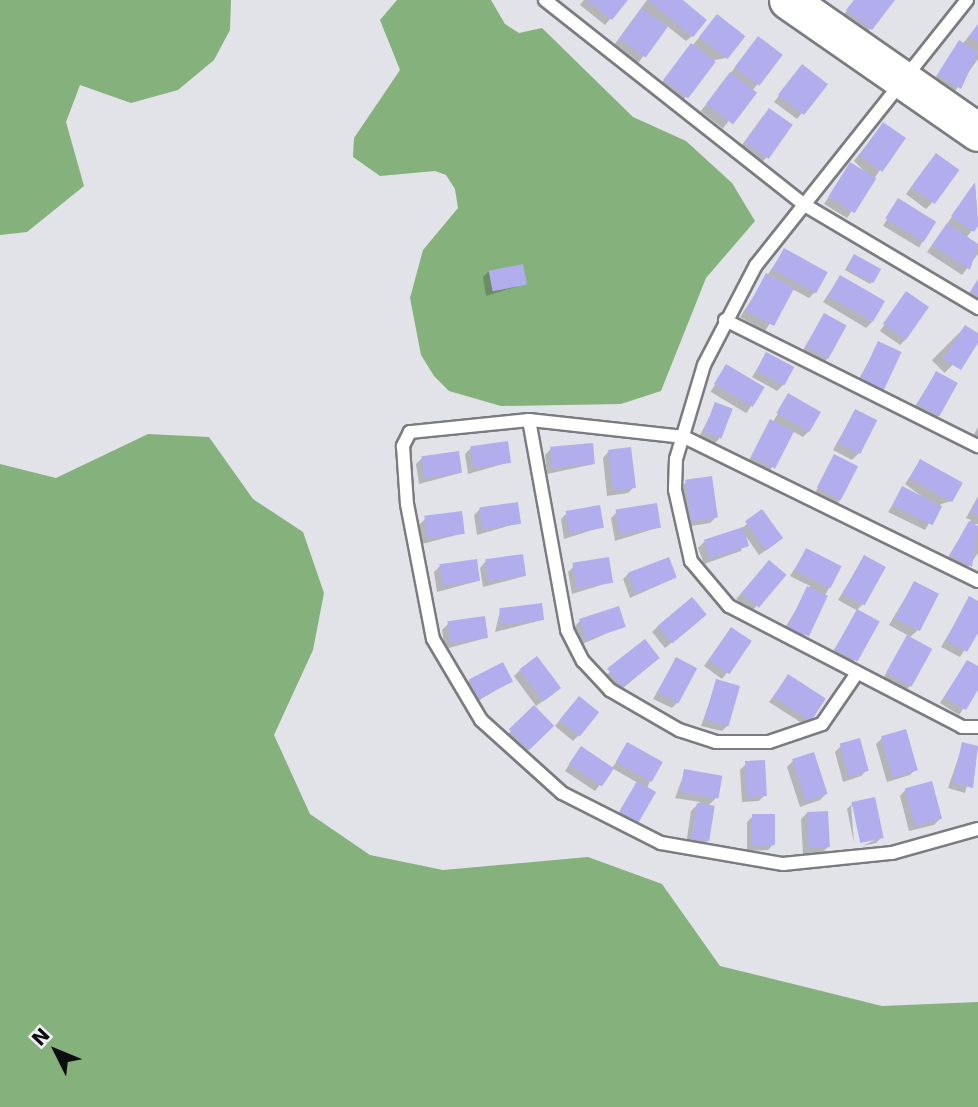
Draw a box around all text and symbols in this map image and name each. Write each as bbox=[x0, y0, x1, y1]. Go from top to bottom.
north arrow bbox=[21, 1016, 91, 1086]
text: N bbox=[27, 1023, 54, 1050]

